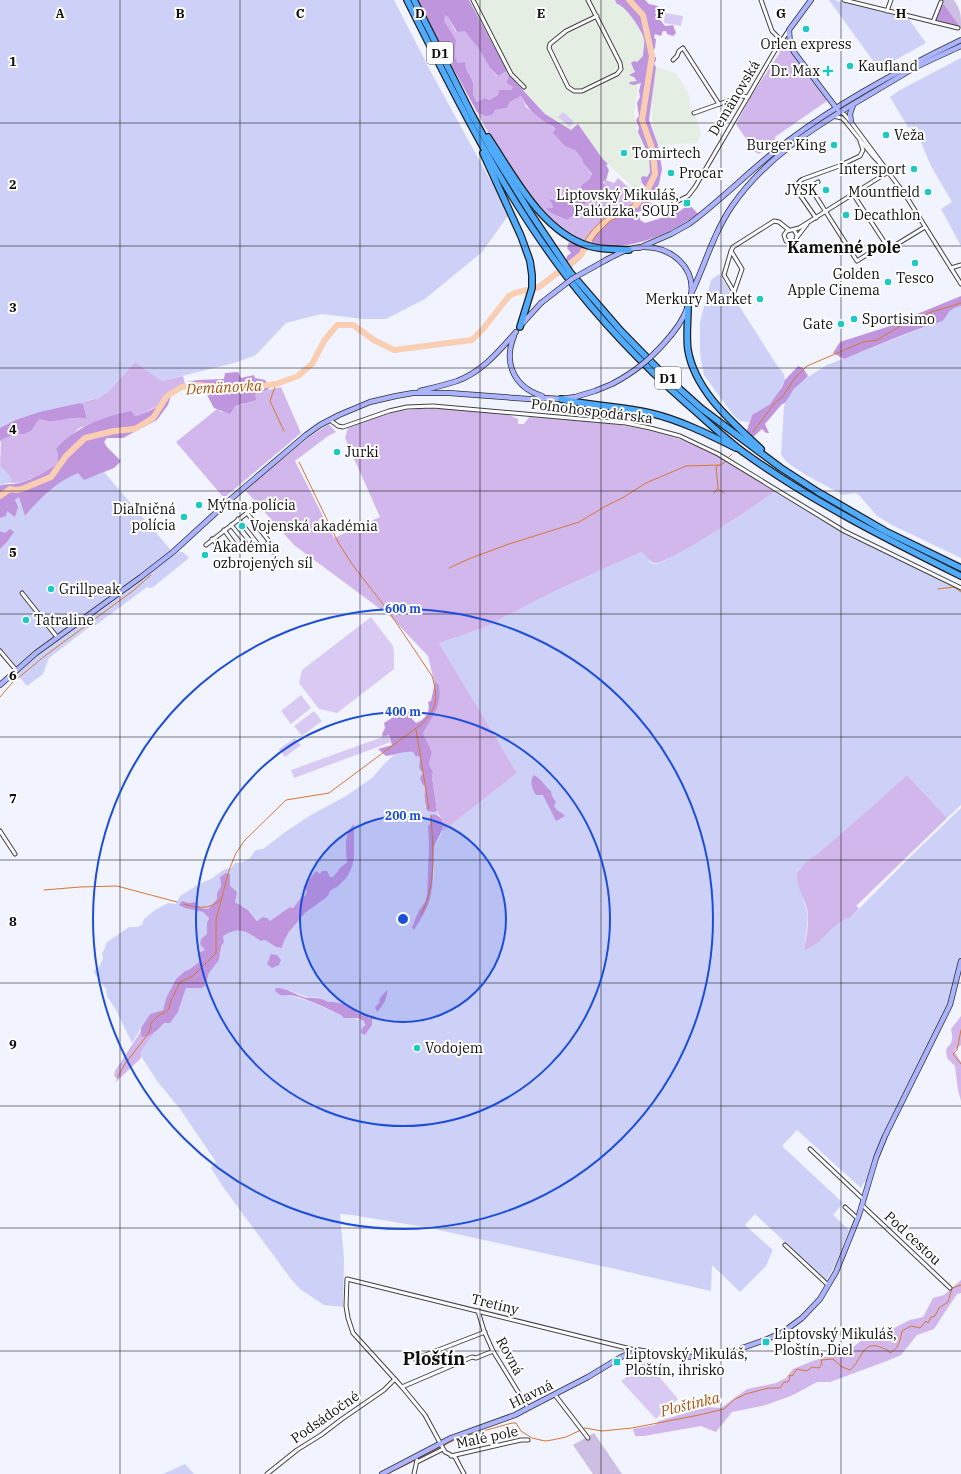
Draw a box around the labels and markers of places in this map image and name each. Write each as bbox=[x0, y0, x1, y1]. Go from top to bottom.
marker: Orlen express bbox=[801, 24, 811, 34]
place label: Orlen express bbox=[760, 35, 852, 53]
place label: Kaufland bbox=[858, 57, 918, 75]
marker: Kaufland bbox=[845, 61, 855, 71]
place label: Dr. Max bbox=[771, 62, 820, 80]
marker: Dr. Max bbox=[823, 66, 833, 76]
place label: Veža bbox=[894, 126, 925, 144]
marker: Veža bbox=[881, 130, 891, 140]
place label: Burger King bbox=[747, 136, 826, 154]
marker: Burger King bbox=[829, 140, 839, 150]
place label: Tomirtech bbox=[632, 144, 701, 162]
marker: Tomirtech bbox=[619, 148, 629, 158]
place label: Intersport bbox=[839, 160, 906, 178]
place label: Procar bbox=[679, 164, 724, 182]
marker: Intersport bbox=[909, 164, 919, 174]
marker: Procar bbox=[666, 168, 676, 178]
place label: JYSK bbox=[785, 181, 818, 199]
place label: Mountfield bbox=[848, 183, 920, 201]
marker: JYSK bbox=[821, 185, 831, 195]
place label: Liptovský Mikuláš, Palúdzka, SOUP bbox=[556, 186, 679, 220]
marker: Mountfield bbox=[923, 187, 933, 197]
marker: Liptovský Mikuláš, Palúdzka, SOUP bbox=[682, 198, 692, 208]
place label: Decathlon bbox=[854, 206, 921, 224]
marker: Decathlon bbox=[841, 210, 851, 220]
marker: Tesco bbox=[910, 258, 920, 268]
place label: Golden Apple Cinema bbox=[787, 265, 880, 299]
place label: Tesco bbox=[896, 269, 934, 287]
marker: Golden Apple Cinema bbox=[883, 277, 893, 287]
place label: Merkury Market bbox=[646, 290, 752, 308]
marker: Merkury Market bbox=[755, 294, 765, 304]
place label: Sportisimo bbox=[862, 310, 935, 328]
marker: Sportisimo bbox=[849, 314, 859, 324]
place label: Gate bbox=[803, 315, 833, 333]
marker: Gate bbox=[836, 319, 846, 329]
place label: Jurki bbox=[345, 443, 379, 461]
marker: Jurki bbox=[332, 447, 342, 457]
place label: Mýtna polícia bbox=[207, 496, 296, 514]
place label: Diaľničná polícia bbox=[113, 500, 176, 534]
marker: Mýtna polícia bbox=[194, 500, 204, 510]
marker: Diaľničná polícia bbox=[179, 512, 189, 522]
place label: Vojenská akadémia bbox=[250, 517, 378, 535]
marker: Vojenská akadémia bbox=[237, 521, 247, 531]
place label: Akadémia ozbrojených síl bbox=[213, 538, 313, 572]
marker: Akadémia ozbrojených síl bbox=[200, 550, 210, 560]
place label: Grillpeak bbox=[59, 580, 121, 598]
marker: Grillpeak bbox=[46, 584, 56, 594]
place label: Tatraline bbox=[34, 611, 94, 629]
marker: Tatraline bbox=[21, 615, 31, 625]
centre of rings bbox=[396, 912, 410, 926]
place label: Vodojem bbox=[425, 1039, 483, 1057]
marker: Vodojem bbox=[412, 1043, 422, 1053]
place label: Liptovský Mikuláš, Ploštín, Diel bbox=[774, 1325, 897, 1359]
marker: Liptovský Mikuláš, Ploštín, Diel bbox=[761, 1337, 771, 1347]
place label: Liptovský Mikuláš, Ploštín, ihrisko bbox=[625, 1345, 748, 1379]
marker: Liptovský Mikuláš, Ploštín, ihrisko bbox=[612, 1357, 622, 1367]

